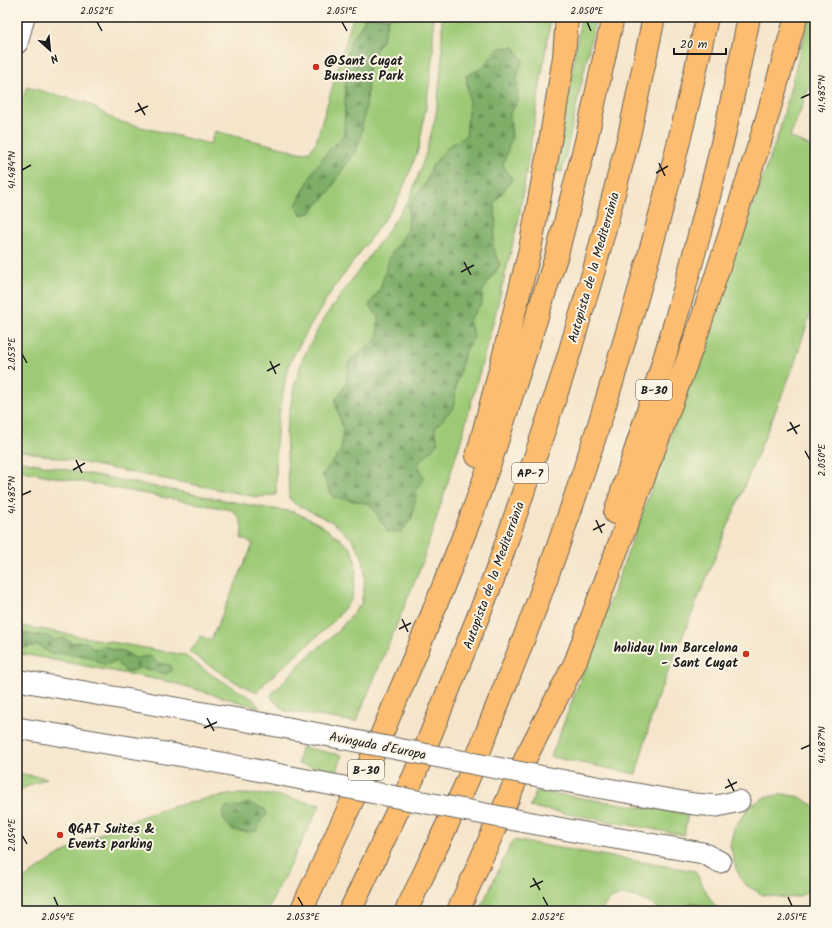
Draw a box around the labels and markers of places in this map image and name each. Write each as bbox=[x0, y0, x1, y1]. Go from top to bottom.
place label: @Sant Cugat Business Park bbox=[324, 51, 404, 87]
marker: @Sant Cugat Business Park bbox=[311, 62, 321, 72]
place label: holiday Inn Barcelona - Sant Cugat bbox=[614, 638, 738, 674]
marker: holiday Inn Barcelona - Sant Cugat bbox=[741, 649, 751, 659]
place label: QGAT Suites & Events parking bbox=[68, 819, 155, 855]
marker: QGAT Suites & Events parking bbox=[55, 830, 65, 840]

